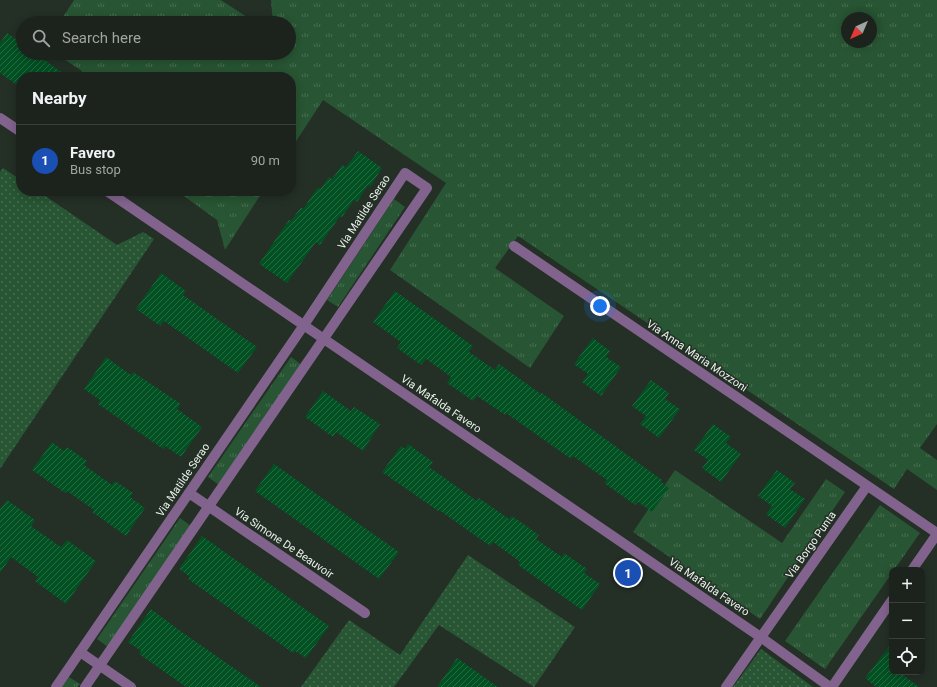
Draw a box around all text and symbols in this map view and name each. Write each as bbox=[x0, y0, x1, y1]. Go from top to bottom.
north arrow bbox=[841, 12, 877, 48]
search box bbox=[16, 16, 296, 60]
icon: search bbox=[30, 27, 52, 49]
text: Search here bbox=[62, 29, 141, 47]
text: Nearby bbox=[32, 88, 87, 108]
text: Favero bbox=[70, 144, 115, 162]
text: 1 bbox=[41, 153, 49, 168]
text: 90 m bbox=[251, 153, 280, 168]
text: Bus stop bbox=[70, 162, 121, 177]
street label: Via Matilde Serao bbox=[335, 172, 393, 252]
your location bbox=[590, 296, 610, 316]
street label: Via Anna Maria Mozzoni bbox=[644, 317, 750, 395]
street label: Via Mafalda Favero bbox=[398, 372, 484, 436]
street label: Via Matilde Serao bbox=[154, 441, 212, 519]
street label: Via Simone De Beauvoir bbox=[232, 505, 336, 581]
street label: Via Borgo Punta bbox=[783, 509, 839, 581]
street label: Via Mafalda Favero bbox=[666, 555, 752, 619]
pin: 1 bbox=[615, 558, 641, 588]
map controls bbox=[889, 567, 925, 675]
button: + bbox=[889, 567, 925, 603]
button: − bbox=[889, 603, 925, 639]
button: locate bbox=[889, 639, 925, 675]

